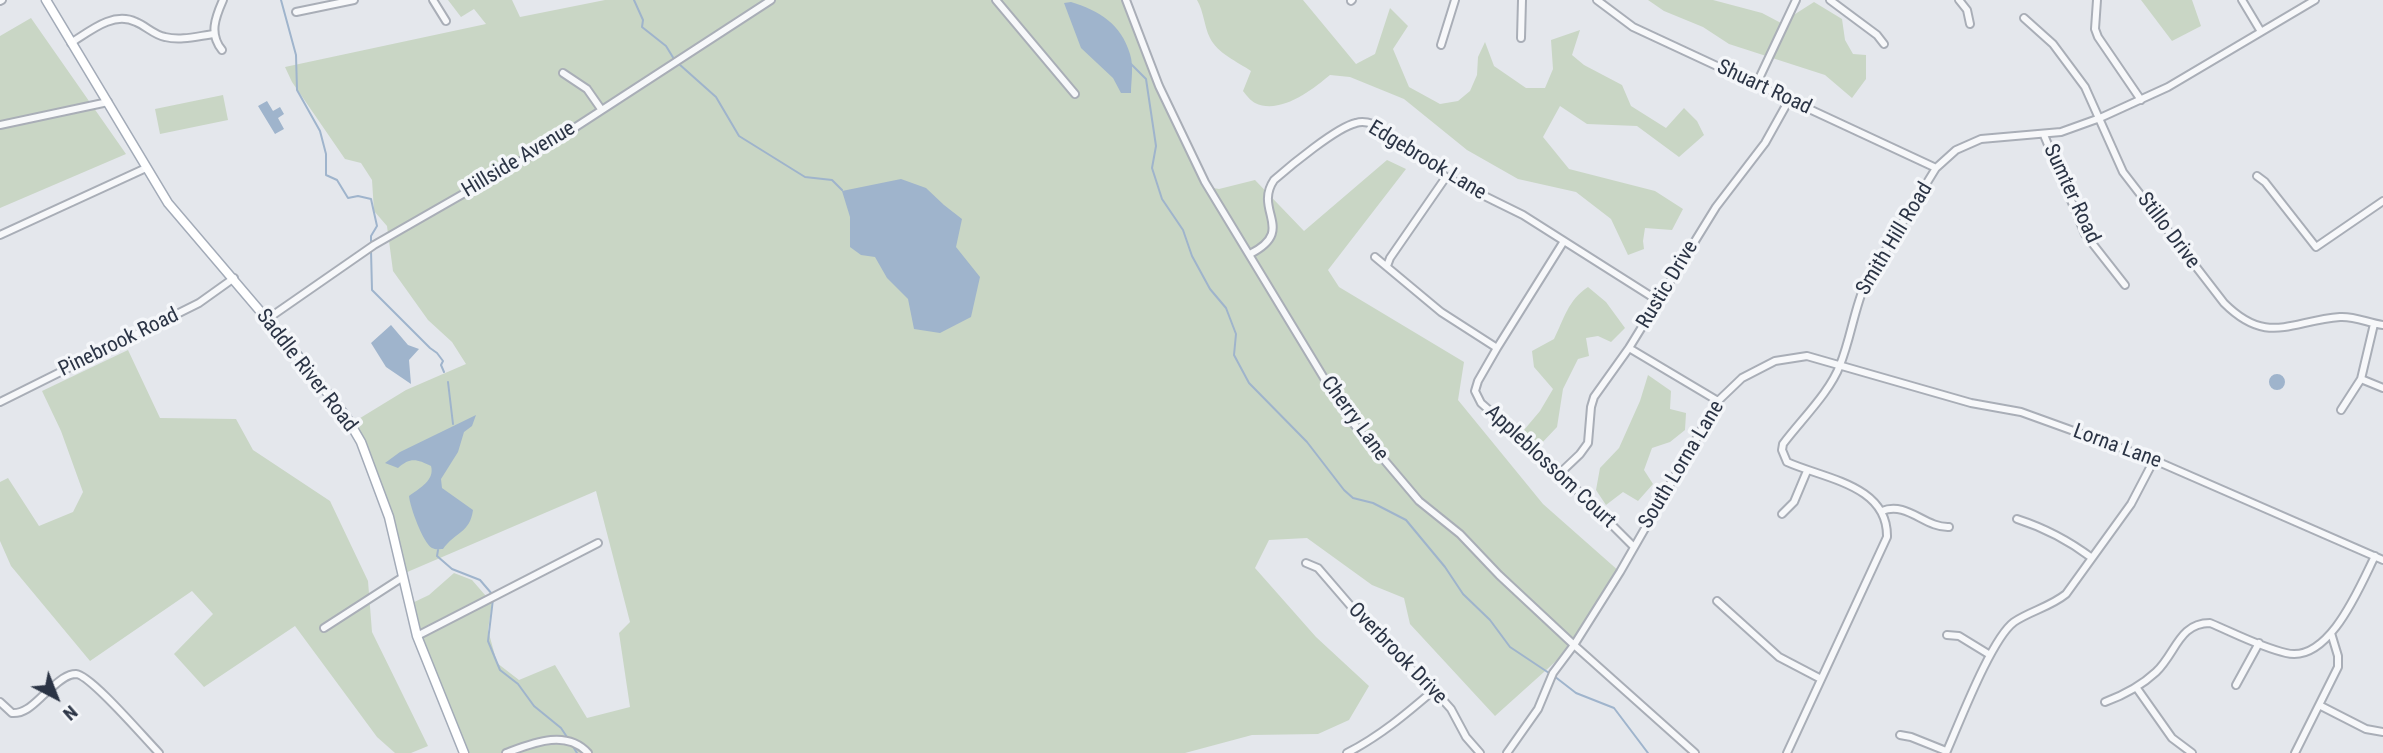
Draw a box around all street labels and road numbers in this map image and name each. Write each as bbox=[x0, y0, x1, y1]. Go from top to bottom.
street label: Shuart Road bbox=[1713, 55, 1815, 121]
street label: Hillside Avenue bbox=[458, 116, 580, 204]
street label: Edgebrook Lane bbox=[1364, 116, 1490, 206]
street label: Sumter Road bbox=[2037, 141, 2105, 247]
street label: Smith Hill Road bbox=[1851, 178, 1939, 300]
street label: Stillo Drive bbox=[2131, 188, 2205, 274]
street label: Rustic Drive bbox=[1632, 236, 1704, 334]
street label: Pinebrook Road bbox=[55, 303, 183, 383]
street label: Saddle River Road bbox=[250, 304, 362, 438]
street label: Cherry Lane bbox=[1315, 372, 1393, 466]
street label: South Lorna Lane bbox=[1634, 396, 1730, 534]
street label: Appleblossom Court bbox=[1480, 400, 1620, 534]
street label: Lorna Lane bbox=[2069, 419, 2165, 475]
street label: Overbrook Drive bbox=[1342, 598, 1452, 710]

